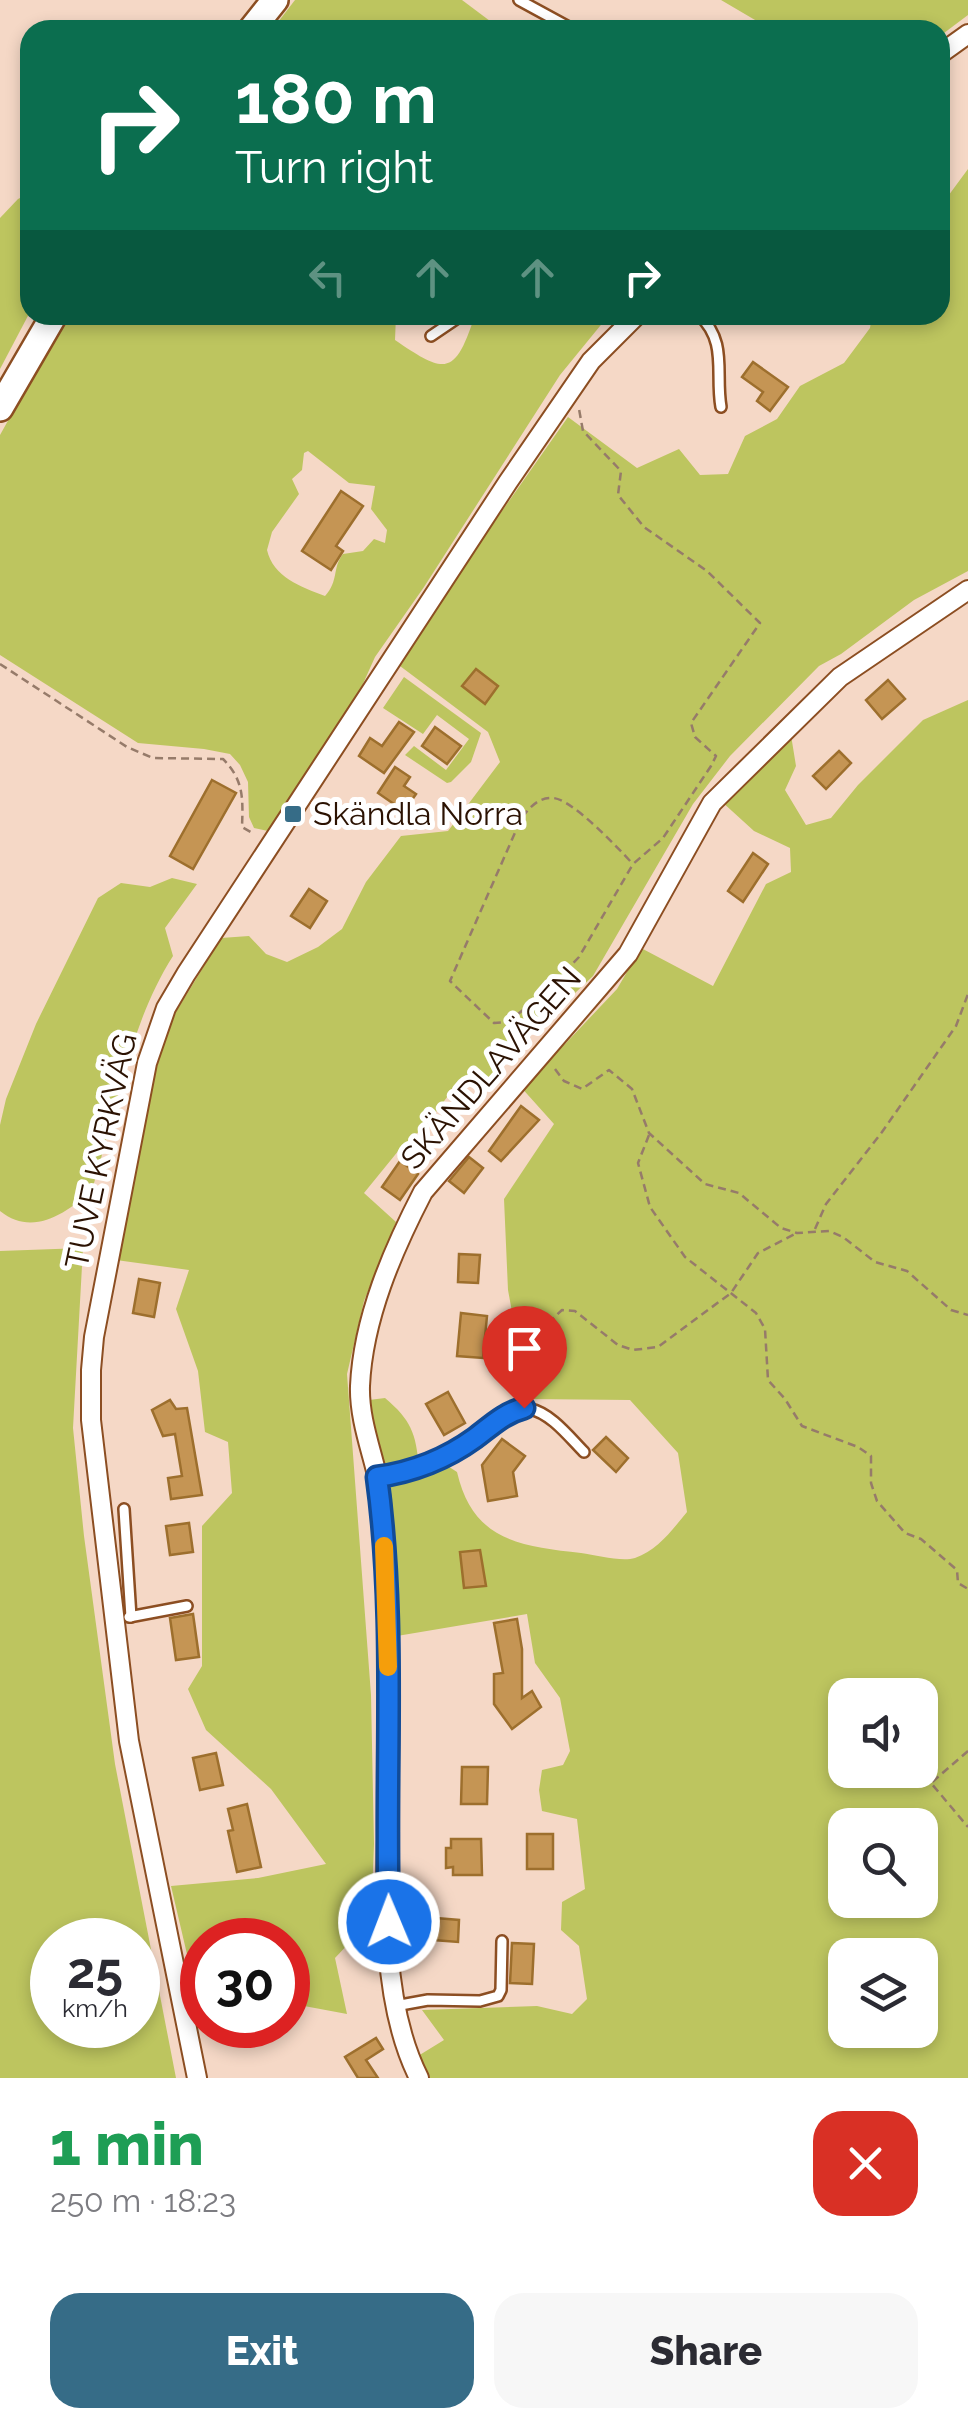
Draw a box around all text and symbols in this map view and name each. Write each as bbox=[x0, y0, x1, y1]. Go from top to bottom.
text: 180 m bbox=[235, 57, 437, 139]
icon: right bbox=[70, 60, 200, 190]
text: Turn right bbox=[235, 141, 433, 194]
icon: left bbox=[300, 250, 355, 305]
icon: ahead bbox=[405, 250, 460, 305]
icon: ahead bbox=[510, 250, 565, 305]
icon: right bbox=[615, 250, 670, 305]
place label: Skändla Norra bbox=[313, 795, 523, 832]
marker: Skändla Norra bbox=[282, 803, 304, 825]
street label: SKÄNDLAVÄGEN bbox=[393, 959, 588, 1176]
street label: TUVE KYRKVÄG bbox=[58, 1030, 144, 1272]
pin bbox=[482, 1306, 567, 1409]
icon: arrive bbox=[497, 1321, 552, 1376]
map controls bbox=[828, 1678, 938, 2048]
button: sound bbox=[828, 1678, 938, 1788]
button: search bbox=[828, 1808, 938, 1918]
position arrow bbox=[337, 1870, 441, 1974]
speed limit sign: 30 bbox=[180, 1918, 310, 2048]
button: layers bbox=[828, 1938, 938, 2048]
text: 25 bbox=[67, 1941, 123, 2000]
text: km/h bbox=[62, 1993, 128, 2023]
text: 1 min bbox=[50, 2109, 204, 2179]
button: close bbox=[813, 2111, 918, 2216]
text: 250 m · 18:23 bbox=[50, 2182, 236, 2219]
button: Exit bbox=[50, 2293, 474, 2408]
button: Share bbox=[494, 2293, 918, 2408]

